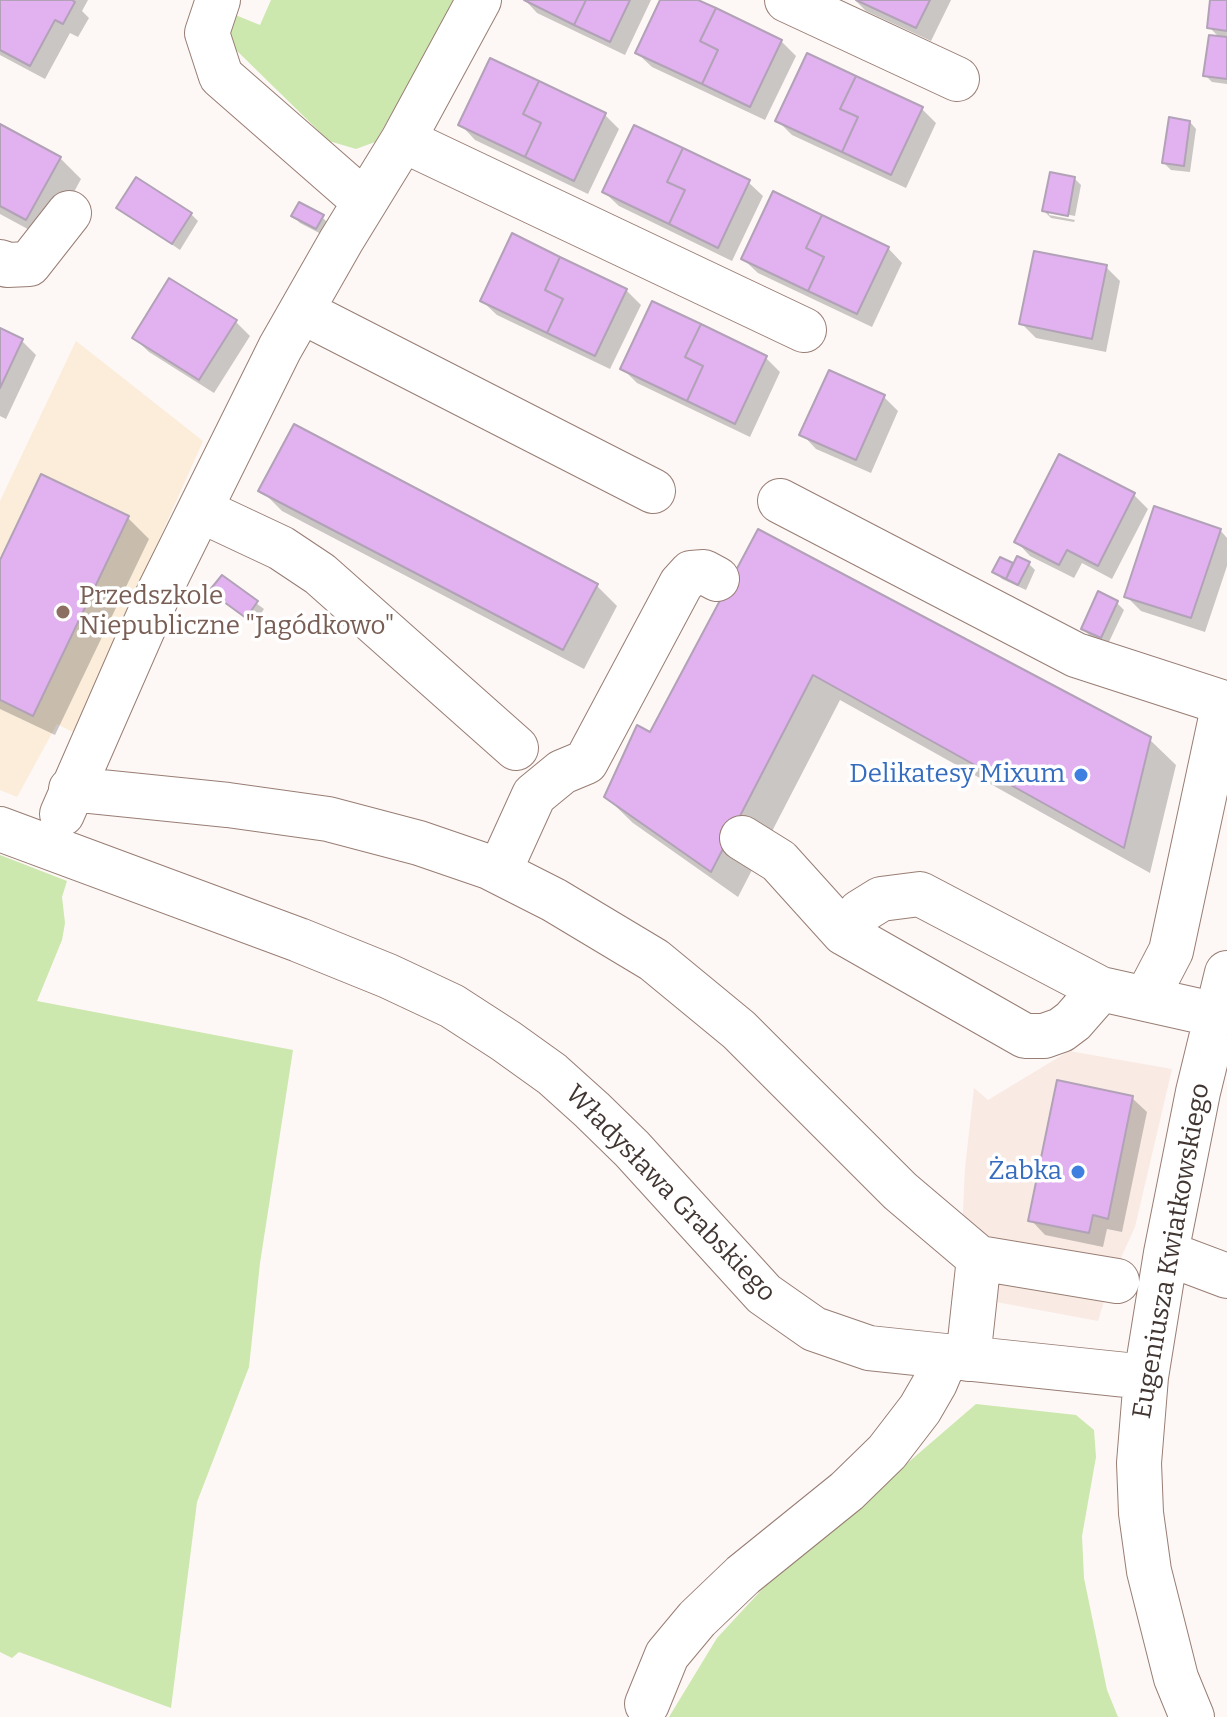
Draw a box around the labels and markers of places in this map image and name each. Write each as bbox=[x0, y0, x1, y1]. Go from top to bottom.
place label: Przedszkole Niepubliczne "Jagódkowo" bbox=[79, 581, 394, 642]
marker: Przedszkole Niepubliczne "Jagódkowo" bbox=[54, 603, 72, 621]
place label: Delikatesy Mixum bbox=[849, 759, 1065, 791]
marker: Delikatesy Mixum bbox=[1072, 766, 1090, 784]
place label: Żabka bbox=[988, 1156, 1062, 1188]
marker: Żabka bbox=[1069, 1163, 1087, 1181]

